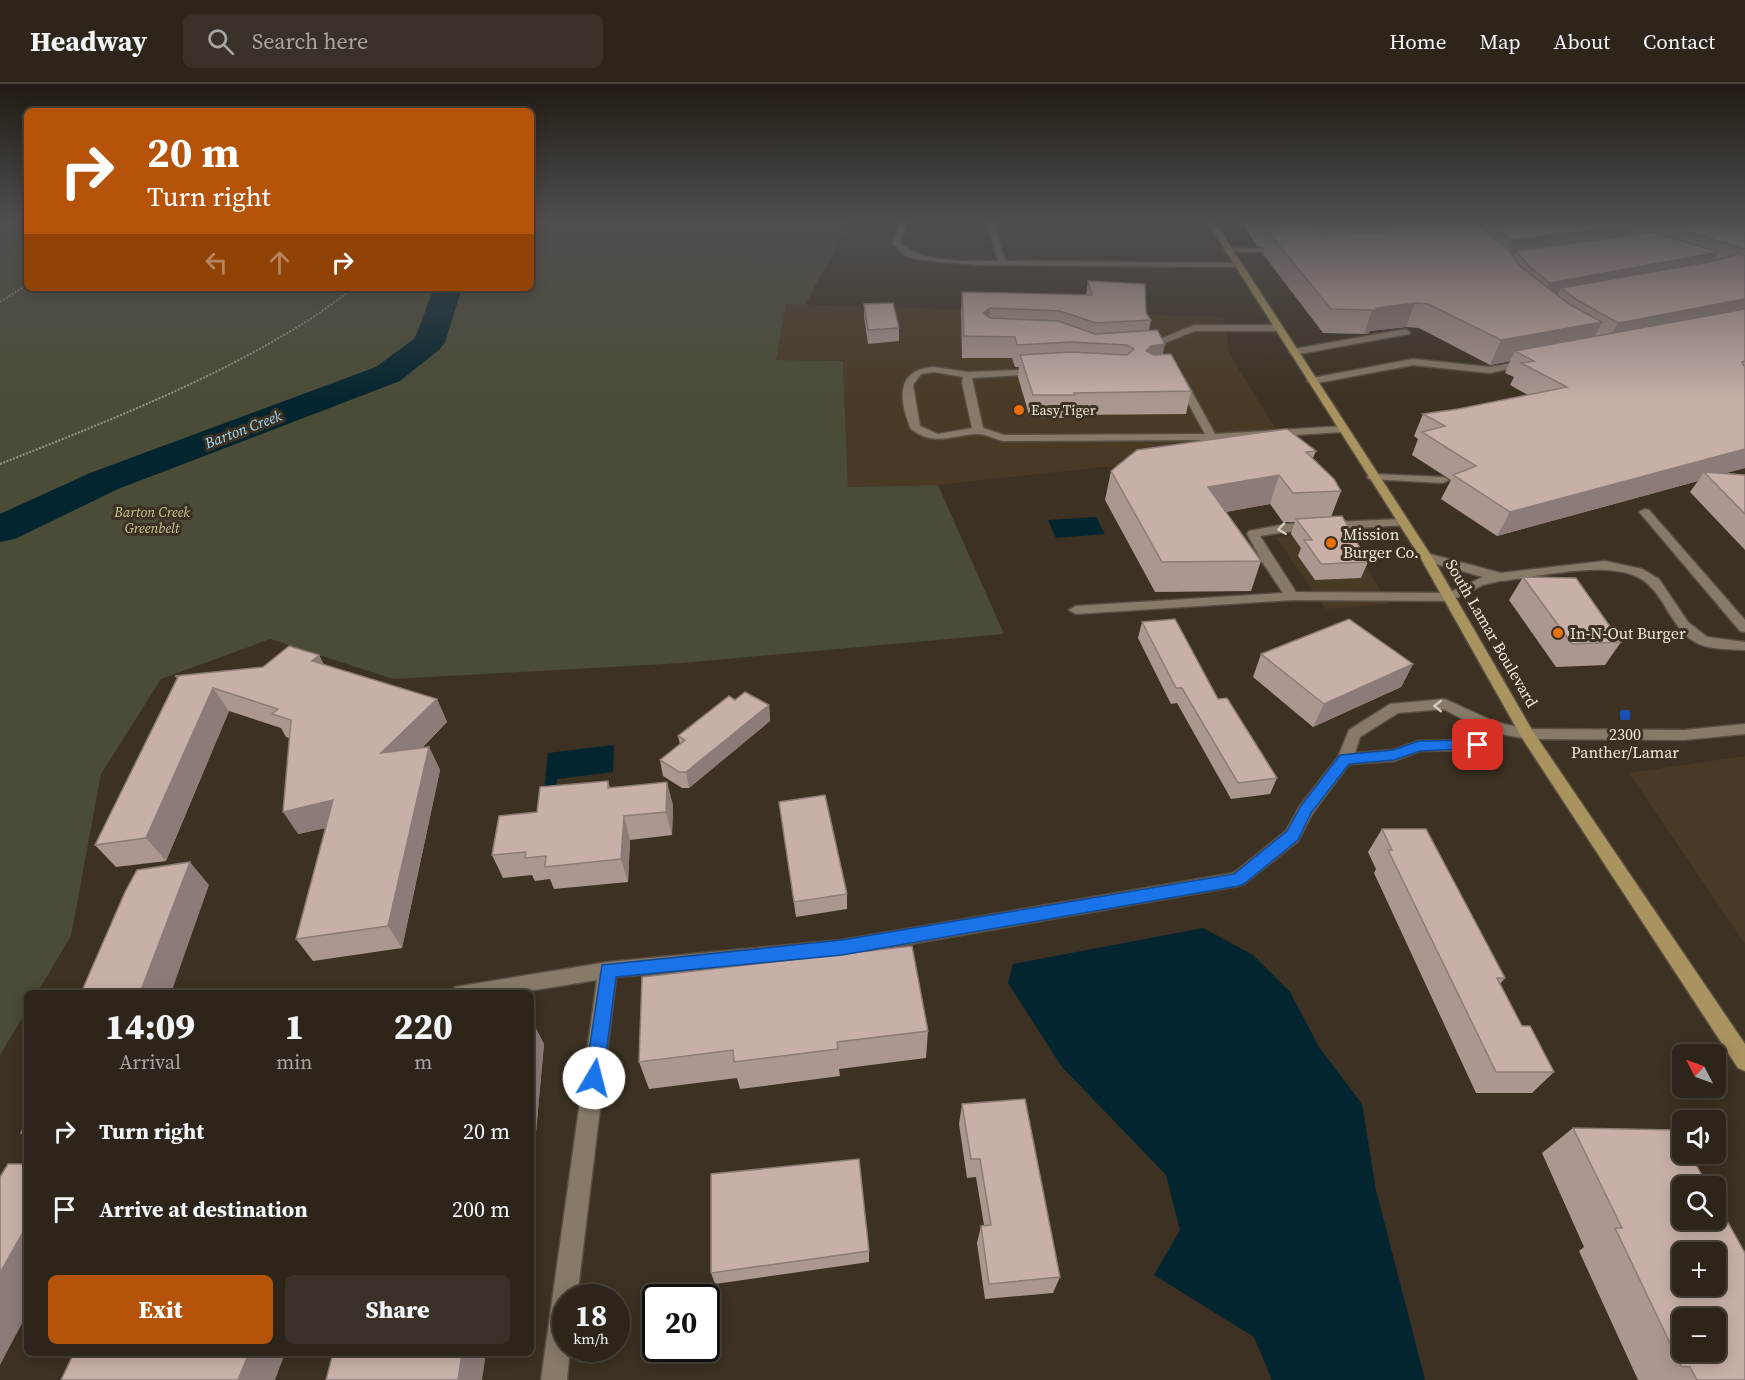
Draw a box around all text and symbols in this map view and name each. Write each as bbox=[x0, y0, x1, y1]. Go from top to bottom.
search box bbox=[183, 14, 603, 68]
text: Headway bbox=[30, 22, 147, 60]
icon: search bbox=[204, 25, 237, 58]
text: Search here bbox=[252, 26, 368, 56]
text: Home bbox=[1389, 27, 1447, 56]
text: Map bbox=[1480, 27, 1521, 56]
text: About bbox=[1554, 27, 1610, 56]
text: Contact bbox=[1643, 27, 1715, 56]
text: 20 m bbox=[147, 123, 240, 181]
icon: right bbox=[48, 132, 126, 210]
text: Turn right bbox=[147, 178, 271, 215]
icon: left bbox=[200, 246, 233, 279]
icon: ahead bbox=[263, 246, 296, 279]
icon: right bbox=[326, 246, 359, 279]
place label: Easy Tiger bbox=[1031, 400, 1096, 420]
marker: Easy Tiger bbox=[1012, 403, 1026, 417]
water label: Barton Creek bbox=[200, 404, 285, 454]
park label: Barton Creek Greenbelt bbox=[113, 502, 190, 538]
one-way arrow bbox=[1277, 523, 1286, 535]
place label: Mission Burger Co. bbox=[1343, 523, 1419, 563]
marker: Mission Burger Co. bbox=[1324, 536, 1338, 550]
street label: South Lamar Boulevard bbox=[1441, 555, 1543, 711]
place label: In-N-Out Burger bbox=[1570, 622, 1686, 644]
marker: In-N-Out Burger bbox=[1551, 626, 1565, 640]
one-way arrow bbox=[1433, 700, 1442, 712]
marker: 2300 Panther/Lamar bbox=[1618, 708, 1632, 722]
pin bbox=[1452, 719, 1503, 770]
place label: 2300 Panther/Lamar bbox=[1571, 723, 1679, 763]
icon: arrive bbox=[1461, 728, 1494, 761]
text: 14:09 bbox=[105, 1002, 195, 1051]
text: 1 bbox=[284, 1002, 304, 1051]
text: 220 bbox=[393, 1002, 453, 1051]
north arrow bbox=[1672, 1044, 1726, 1098]
map controls bbox=[1672, 1044, 1726, 1362]
position arrow bbox=[562, 1046, 626, 1110]
text: Arrival bbox=[119, 1048, 181, 1076]
text: min bbox=[276, 1048, 312, 1076]
text: m bbox=[414, 1048, 432, 1076]
button: sound bbox=[1672, 1110, 1726, 1164]
icon: right bbox=[48, 1115, 81, 1148]
text: Turn right bbox=[99, 1116, 204, 1146]
text: 20 m bbox=[463, 1116, 510, 1146]
button: search bbox=[1672, 1176, 1726, 1230]
icon: arrive bbox=[48, 1193, 81, 1226]
text: Arrive at destination bbox=[99, 1194, 308, 1224]
text: 200 m bbox=[452, 1194, 510, 1224]
button: + bbox=[1672, 1242, 1726, 1296]
button: Exit bbox=[48, 1275, 273, 1344]
button: Share bbox=[285, 1275, 510, 1344]
speed limit sign: 20 bbox=[642, 1284, 720, 1362]
text: 18 bbox=[575, 1295, 607, 1336]
button: − bbox=[1672, 1308, 1726, 1362]
text: km/h bbox=[573, 1328, 609, 1349]

